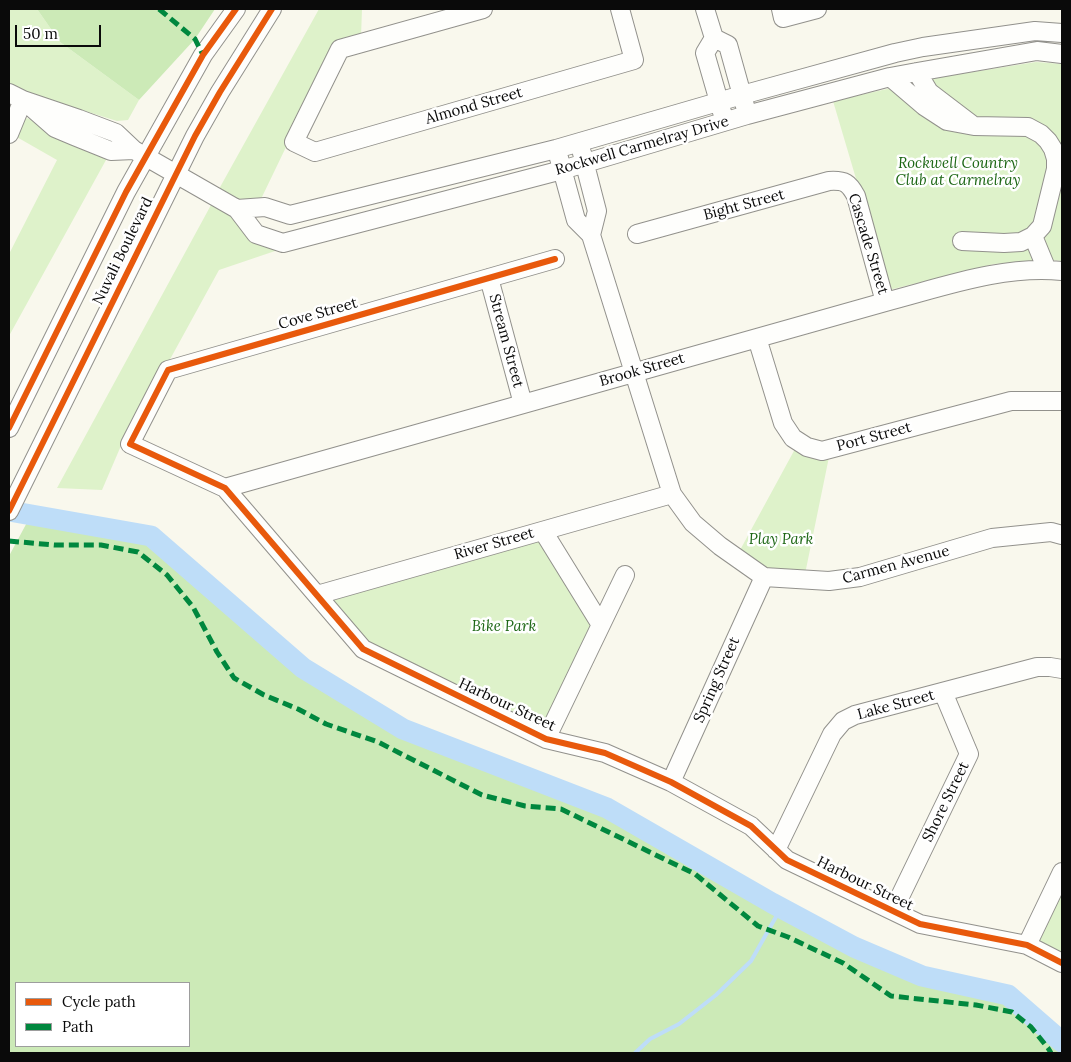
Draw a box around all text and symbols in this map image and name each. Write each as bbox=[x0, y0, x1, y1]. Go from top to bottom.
scale bar bbox=[18, 15, 104, 47]
text: 50 m bbox=[23, 24, 58, 43]
street label: Almond Street bbox=[423, 84, 525, 128]
street label: Rockwell Carmelray Drive bbox=[553, 113, 731, 179]
park label: Rockwell Country Club at Carmelray bbox=[895, 155, 1021, 190]
street label: Bight Street bbox=[701, 186, 787, 224]
street label: Cascade Street bbox=[844, 191, 892, 297]
street label: Nuvali Boulevard bbox=[89, 194, 157, 308]
street label: Stream Street bbox=[485, 292, 527, 390]
street label: Cove Street bbox=[276, 294, 360, 334]
street label: Brook Street bbox=[597, 349, 687, 391]
street label: Port Street bbox=[835, 418, 913, 456]
street label: River Street bbox=[452, 524, 536, 564]
park label: Play Park bbox=[749, 531, 813, 549]
street label: Carmen Avenue bbox=[840, 542, 952, 588]
park label: Bike Park bbox=[472, 618, 536, 636]
street label: Spring Street bbox=[690, 634, 744, 726]
street label: Harbour Street bbox=[456, 675, 558, 735]
street label: Lake Street bbox=[855, 686, 937, 724]
street label: Shore Street bbox=[919, 759, 973, 845]
street label: Harbour Street bbox=[814, 853, 916, 915]
legend bbox=[15, 982, 190, 1047]
text: Cycle path bbox=[62, 992, 136, 1011]
text: Path bbox=[62, 1017, 93, 1036]

